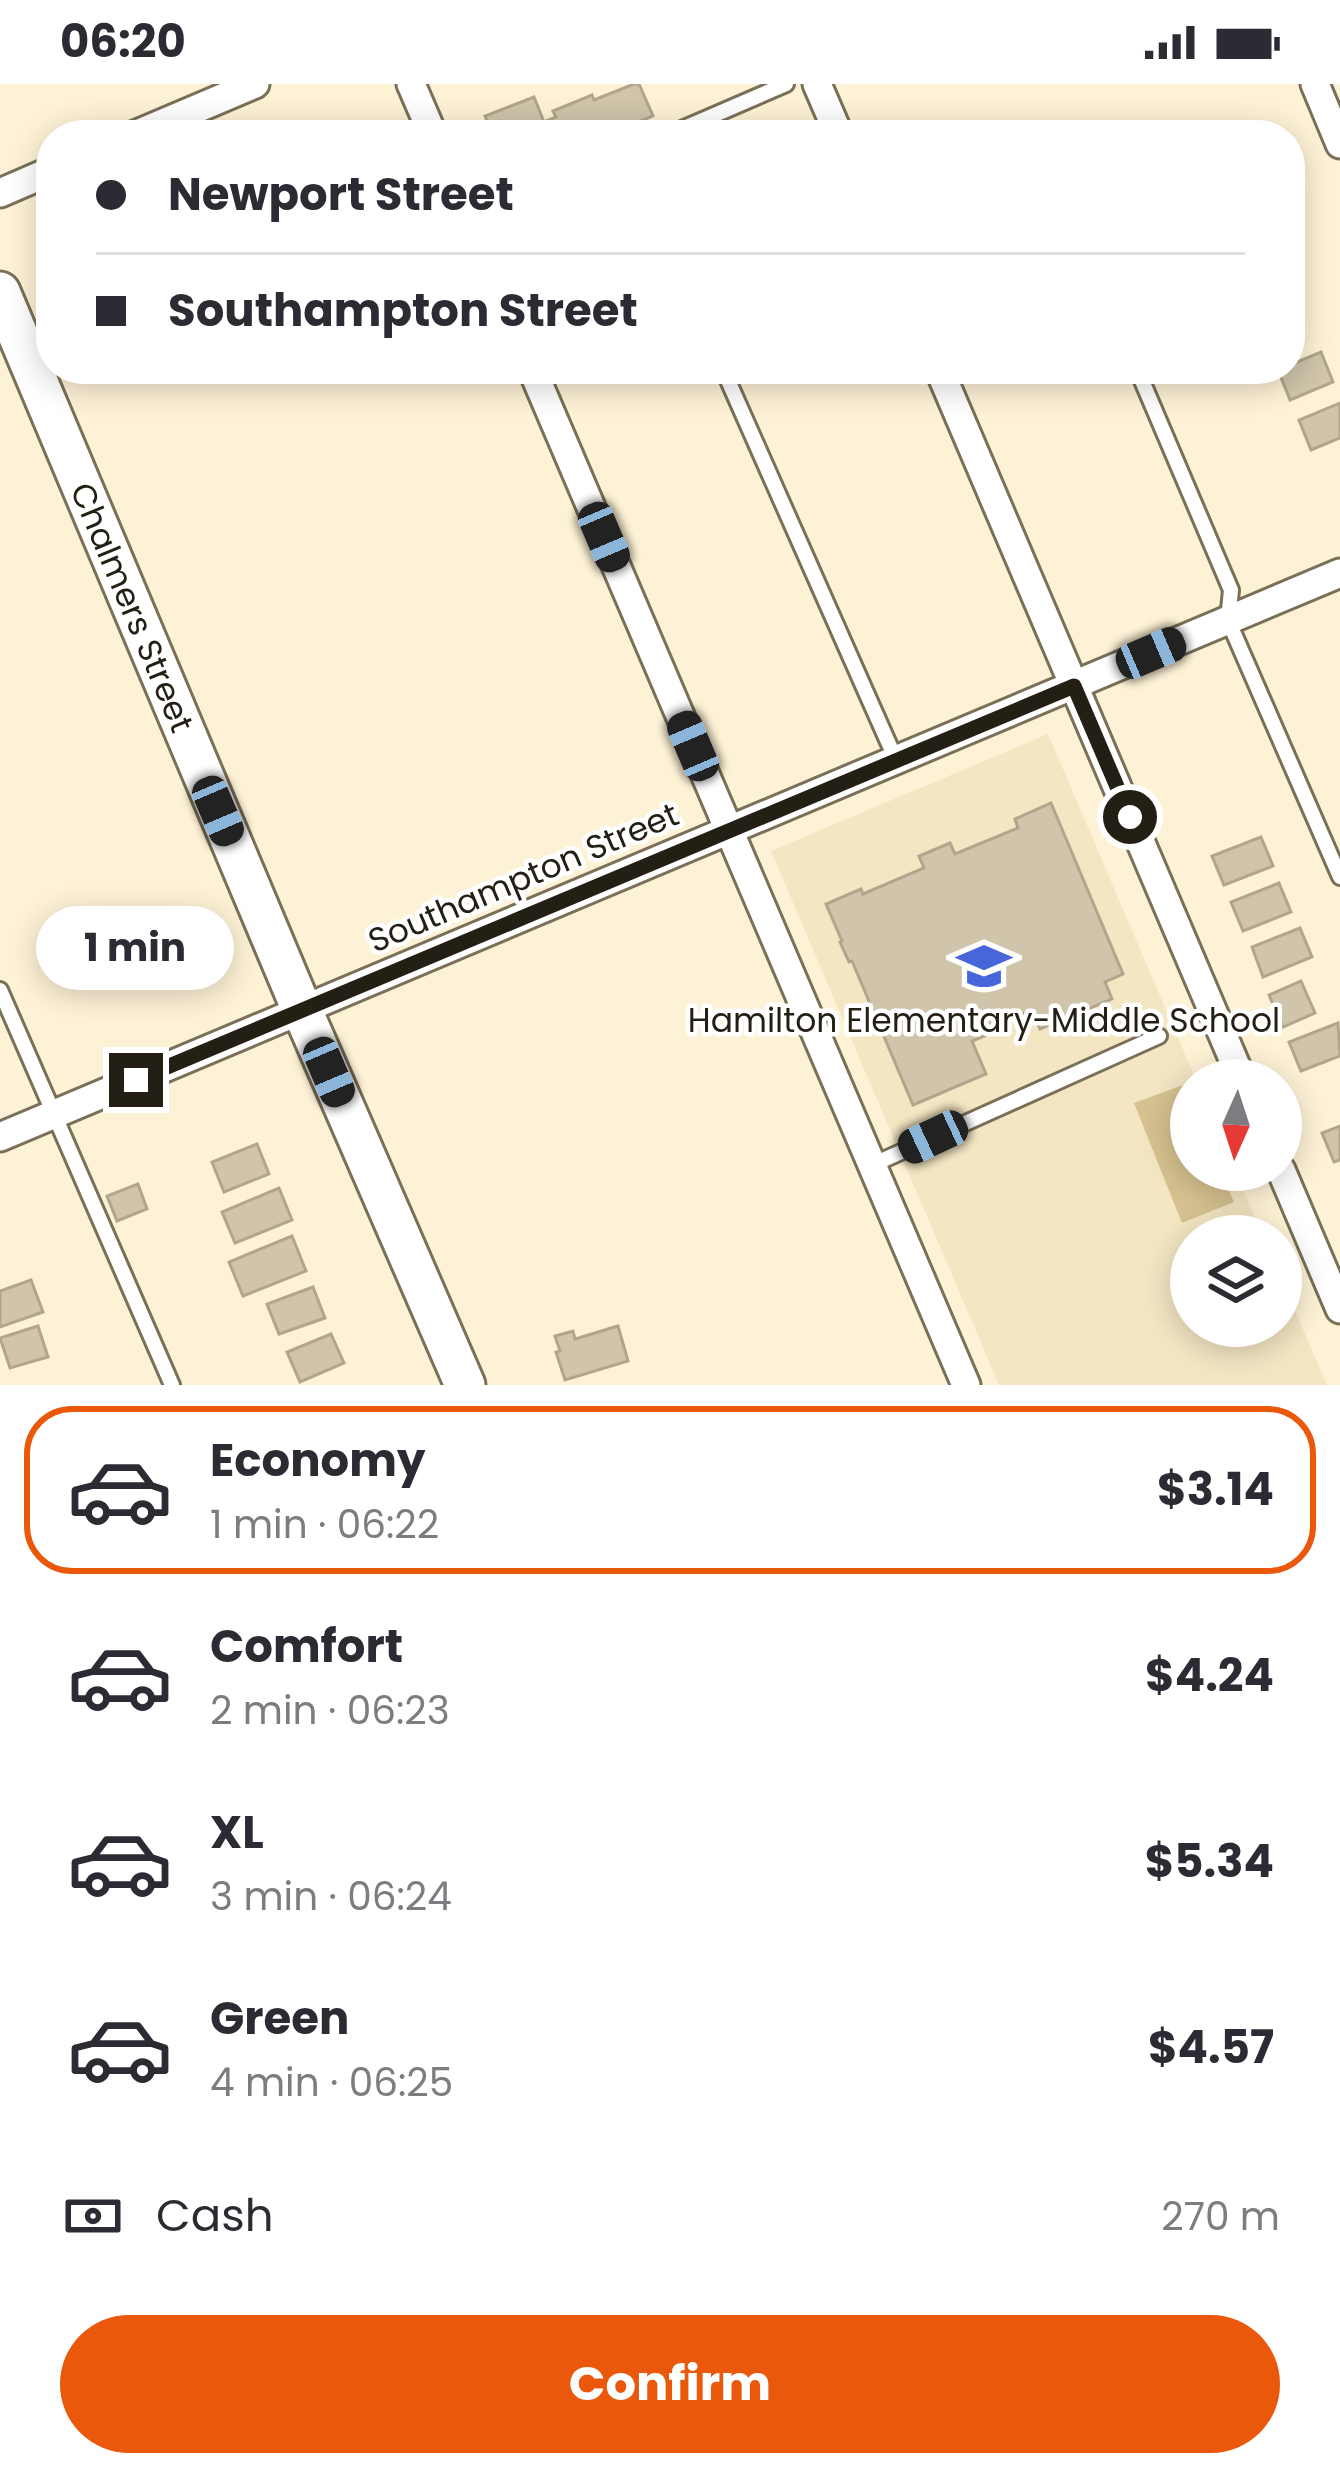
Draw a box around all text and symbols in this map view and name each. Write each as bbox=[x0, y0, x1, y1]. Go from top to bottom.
text: 06:20 bbox=[60, 10, 186, 73]
text: Newport Street bbox=[168, 163, 514, 226]
text: Southampton Street bbox=[168, 279, 638, 342]
street label: Chalmers Street bbox=[59, 475, 205, 739]
car bbox=[573, 497, 635, 577]
car bbox=[1111, 622, 1191, 684]
car bbox=[662, 706, 724, 786]
car bbox=[187, 771, 249, 851]
route start bbox=[1103, 790, 1157, 844]
street label: Southampton Street bbox=[361, 791, 686, 964]
callout: 1 min bbox=[37, 906, 235, 990]
text: 1 min bbox=[84, 920, 186, 975]
school or university icon: Hamilton Elementary-Middle School bbox=[955, 937, 1013, 995]
place label: Hamilton Elementary-Middle School bbox=[688, 997, 1280, 1044]
car bbox=[298, 1032, 360, 1112]
route end bbox=[109, 1053, 163, 1107]
north arrow bbox=[1170, 1059, 1302, 1191]
map controls bbox=[1170, 1059, 1302, 1347]
car bbox=[893, 1105, 973, 1169]
button: layers bbox=[1170, 1215, 1302, 1347]
text: Economy bbox=[210, 1429, 425, 1492]
icon: car bbox=[66, 1436, 174, 1544]
text: $3.14 bbox=[1157, 1458, 1274, 1521]
text: 1 min · 06:22 bbox=[210, 1497, 439, 1552]
text: Comfort bbox=[210, 1615, 403, 1678]
icon: car bbox=[66, 1622, 174, 1730]
text: $4.24 bbox=[1145, 1644, 1274, 1707]
text: 2 min · 06:23 bbox=[210, 1683, 450, 1738]
text: XL bbox=[210, 1801, 264, 1864]
icon: car bbox=[66, 1808, 174, 1916]
text: $5.34 bbox=[1145, 1830, 1274, 1893]
text: 3 min · 06:24 bbox=[210, 1869, 452, 1924]
text: Green bbox=[210, 1987, 349, 2050]
icon: car bbox=[66, 1994, 174, 2102]
text: $4.57 bbox=[1148, 2016, 1274, 2079]
text: 4 min · 06:25 bbox=[210, 2055, 453, 2110]
icon: cash bbox=[60, 2183, 126, 2249]
text: Cash bbox=[156, 2184, 273, 2247]
text: 270 m bbox=[1161, 2189, 1280, 2244]
button: Confirm bbox=[60, 2315, 1280, 2453]

